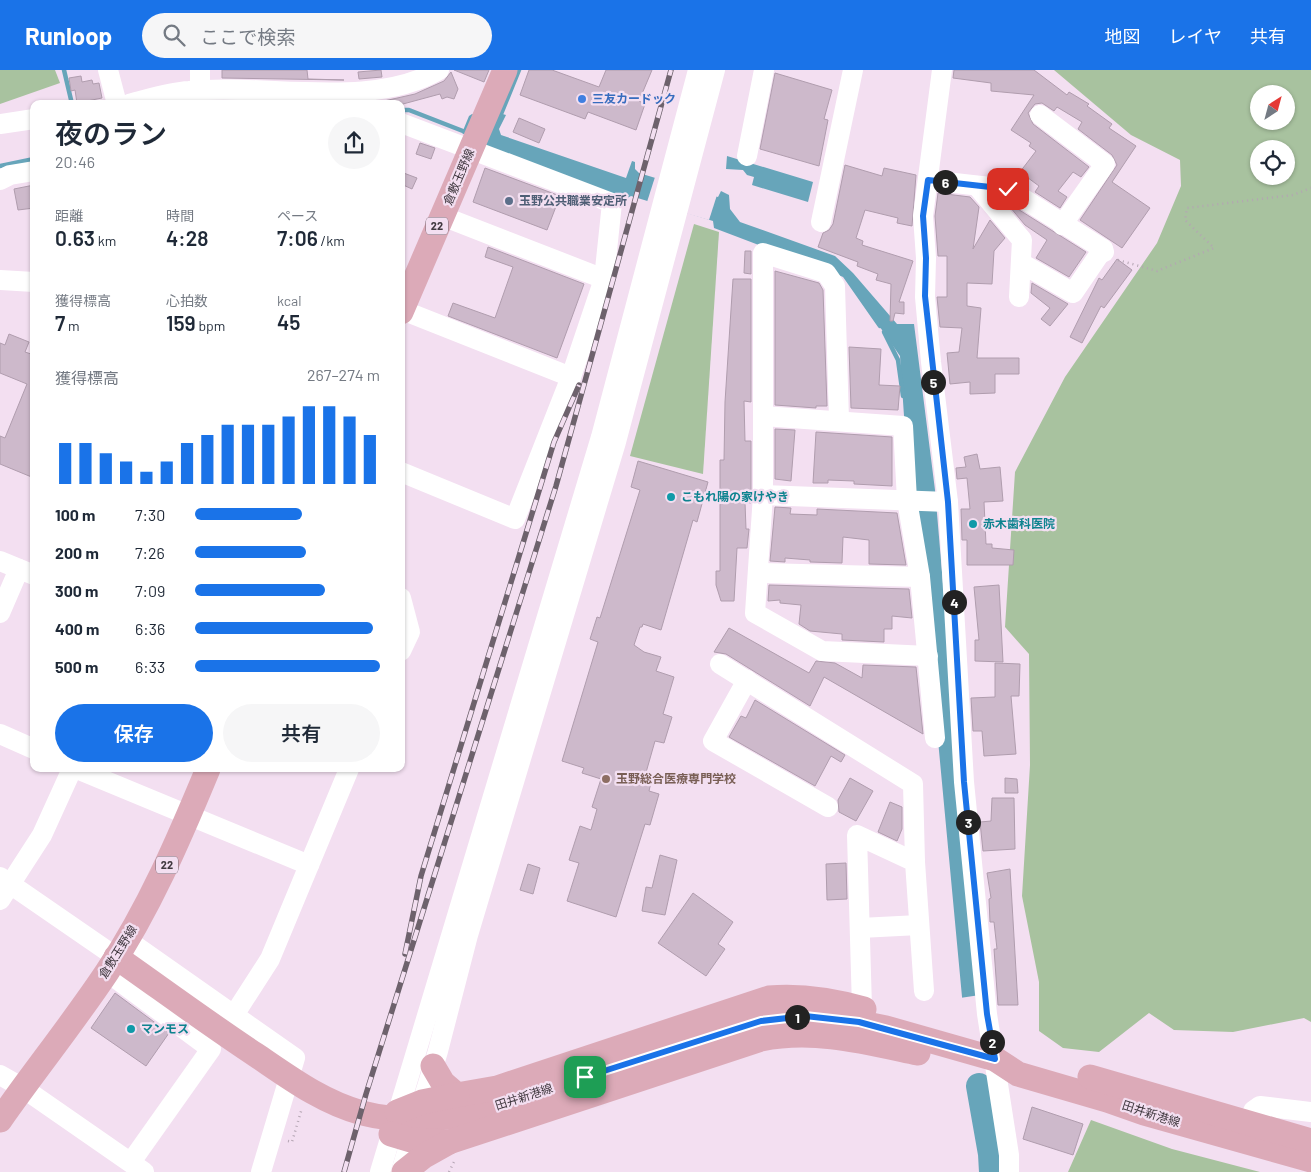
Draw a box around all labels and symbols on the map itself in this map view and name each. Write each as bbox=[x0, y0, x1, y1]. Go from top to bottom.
north arrow bbox=[1250, 85, 1295, 130]
place label: 三友カードック bbox=[592, 91, 676, 105]
marker: 三友カードック bbox=[576, 93, 588, 105]
street label: 倉敷玉野線 bbox=[440, 146, 476, 207]
pin bbox=[987, 168, 1029, 210]
pin: 6 bbox=[932, 170, 958, 194]
place label: 玉野公共職業安定所 bbox=[519, 193, 627, 207]
marker: 玉野公共職業安定所 bbox=[503, 195, 515, 207]
road number: 22 bbox=[426, 218, 448, 234]
pin: 5 bbox=[920, 370, 946, 394]
place label: こもれ陽の家けやき bbox=[681, 489, 789, 503]
marker: こもれ陽の家けやき bbox=[665, 491, 677, 503]
place label: 赤木歯科医院 bbox=[983, 516, 1055, 530]
marker: 赤木歯科医院 bbox=[967, 518, 979, 530]
pin: 4 bbox=[942, 590, 966, 614]
place label: 玉野総合医療専門学校 bbox=[616, 771, 736, 785]
marker: 玉野総合医療専門学校 bbox=[600, 773, 612, 785]
pin: 3 bbox=[956, 810, 980, 834]
road number: 22 bbox=[156, 856, 178, 874]
street label: 倉敷玉野線 bbox=[95, 922, 139, 981]
pin: 1 bbox=[784, 1004, 810, 1030]
place label: マンモス bbox=[141, 1021, 189, 1035]
marker: マンモス bbox=[125, 1023, 137, 1035]
pin: 2 bbox=[980, 1030, 1004, 1054]
pin bbox=[564, 1056, 606, 1098]
street label: 田井新港線 bbox=[493, 1080, 554, 1112]
street label: 田井新港線 bbox=[1121, 1097, 1182, 1129]

